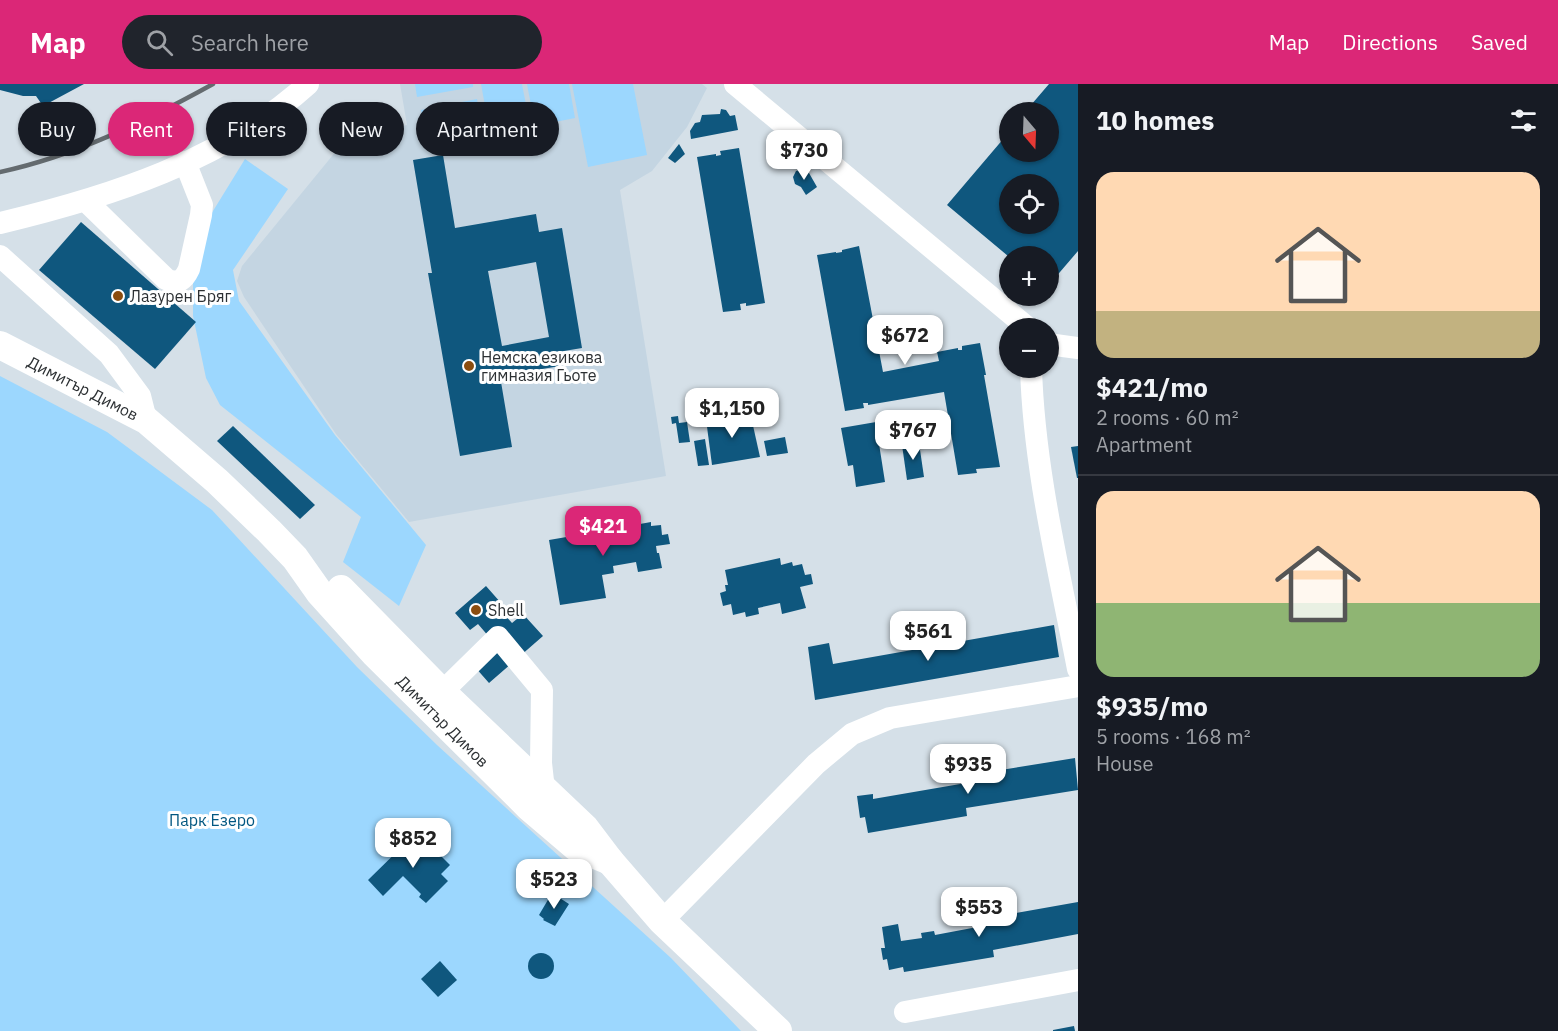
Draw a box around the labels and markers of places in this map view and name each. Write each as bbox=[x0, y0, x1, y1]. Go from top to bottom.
pin: $730 bbox=[768, 130, 840, 181]
place label: Лазурен Бряг bbox=[130, 286, 232, 306]
marker: Лазурен Бряг bbox=[111, 289, 125, 303]
pin: $672 bbox=[869, 315, 941, 366]
place label: Немска езикова гимназия Гьоте bbox=[481, 347, 603, 385]
marker: Немска езикова гимназия Гьоте bbox=[462, 359, 476, 373]
pin: $1,150 bbox=[683, 388, 781, 439]
pin: $767 bbox=[877, 410, 949, 461]
pin: $421 bbox=[567, 506, 639, 557]
place label: Shell bbox=[488, 600, 524, 620]
marker: Shell bbox=[469, 603, 483, 617]
pin: $561 bbox=[892, 611, 964, 662]
pin: $935 bbox=[932, 744, 1004, 795]
pin: $852 bbox=[377, 818, 449, 869]
pin: $523 bbox=[518, 859, 590, 910]
pin: $553 bbox=[943, 887, 1015, 938]

